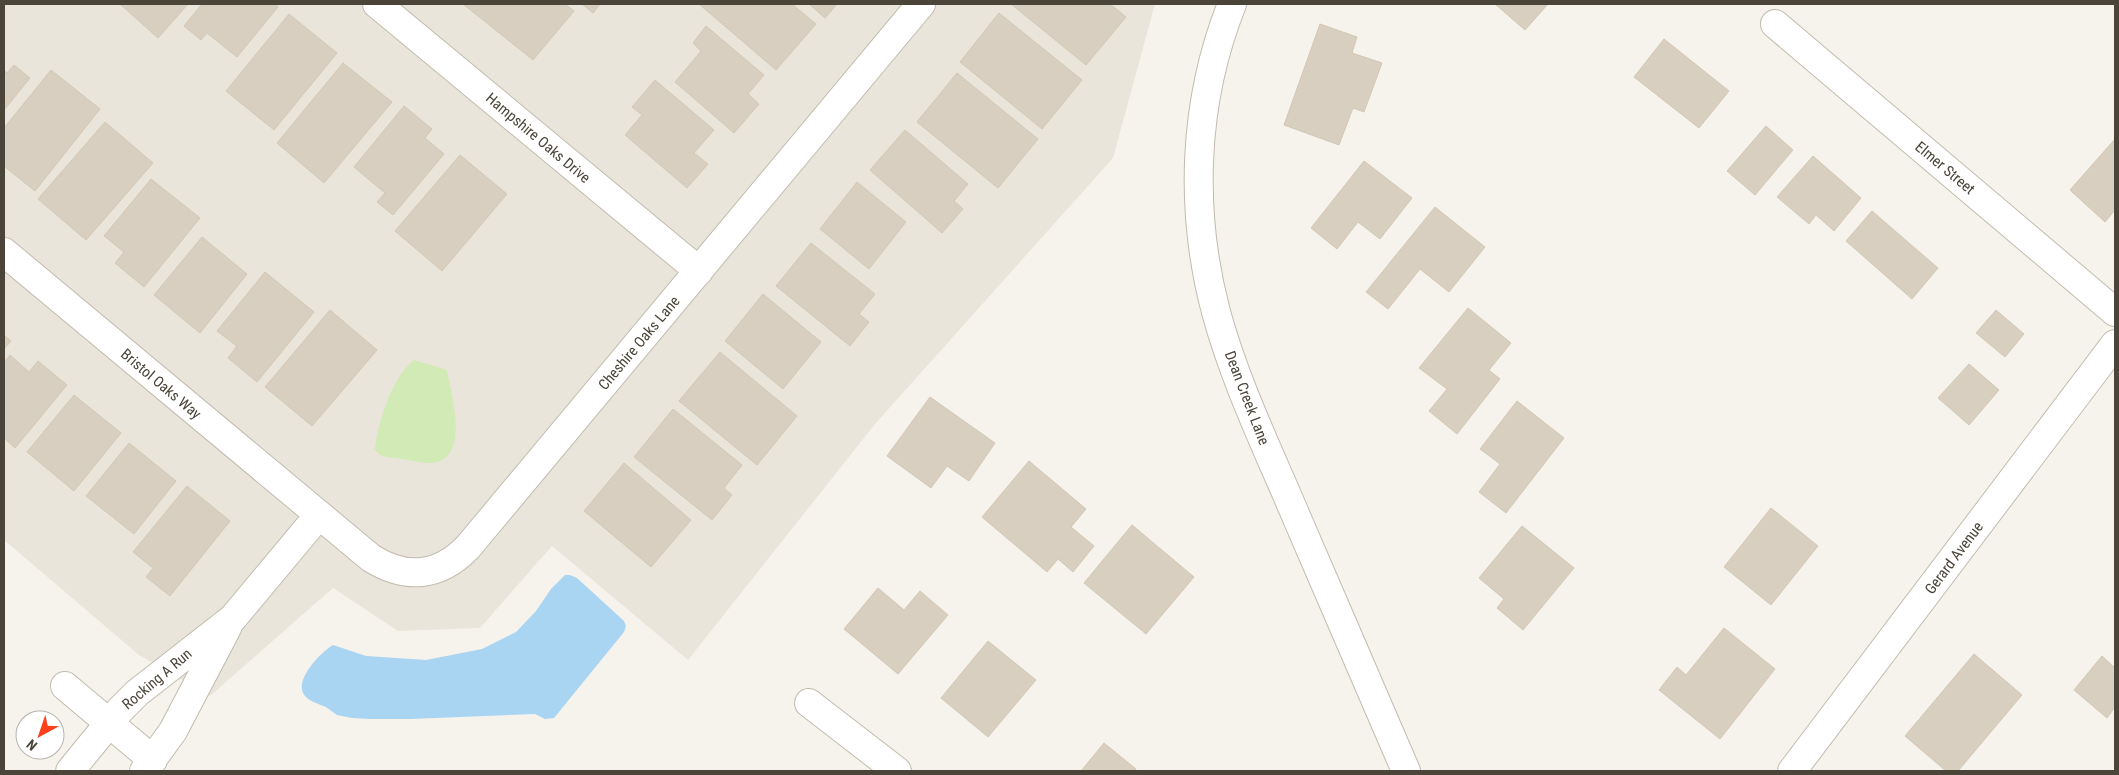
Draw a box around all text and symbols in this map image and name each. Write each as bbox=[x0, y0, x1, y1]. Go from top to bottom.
street label: Hampshire Oaks Drive bbox=[482, 89, 594, 187]
street label: Elmer Street bbox=[1911, 138, 1979, 198]
street label: Cheshire Oaks Lane bbox=[594, 292, 684, 394]
street label: Bristol Oaks Way bbox=[117, 345, 205, 423]
street label: Dean Creek Lane bbox=[1221, 348, 1273, 448]
street label: Gerard Avenue bbox=[1921, 518, 1987, 598]
street label: Rocking A Run bbox=[119, 645, 195, 713]
north arrow bbox=[15, 710, 65, 760]
text: N bbox=[23, 736, 40, 754]

